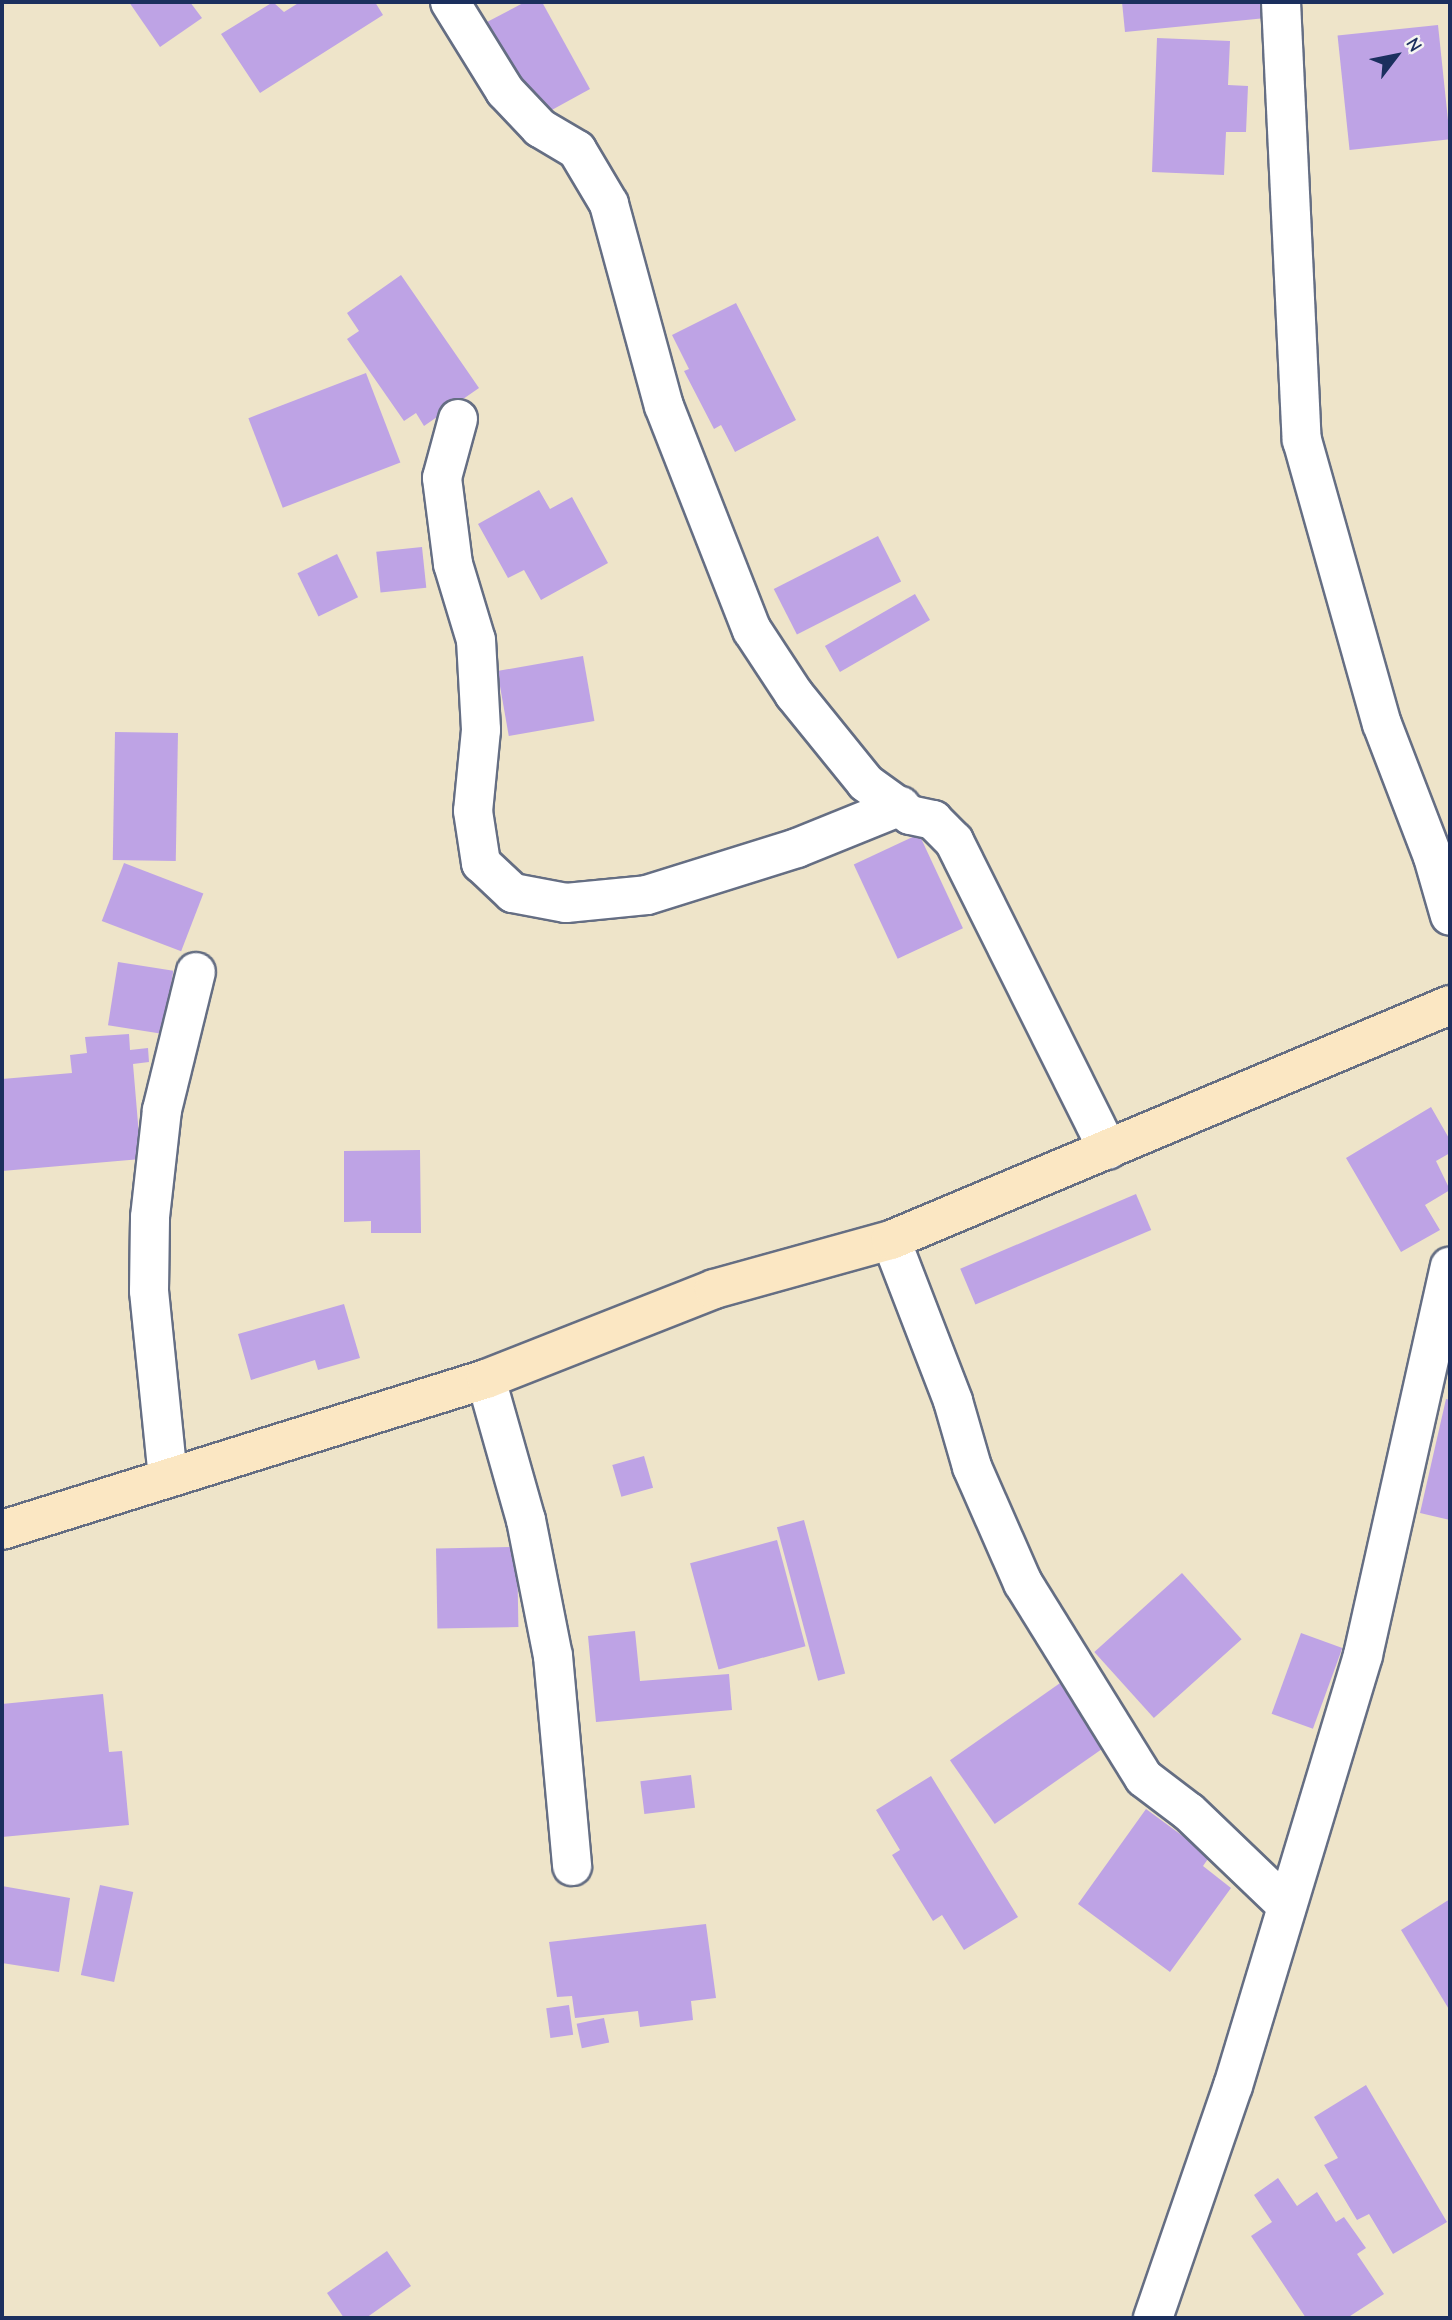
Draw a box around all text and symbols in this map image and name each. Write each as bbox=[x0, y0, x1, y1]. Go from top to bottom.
north arrow bbox=[1361, 21, 1431, 91]
text: N bbox=[1401, 34, 1426, 56]

